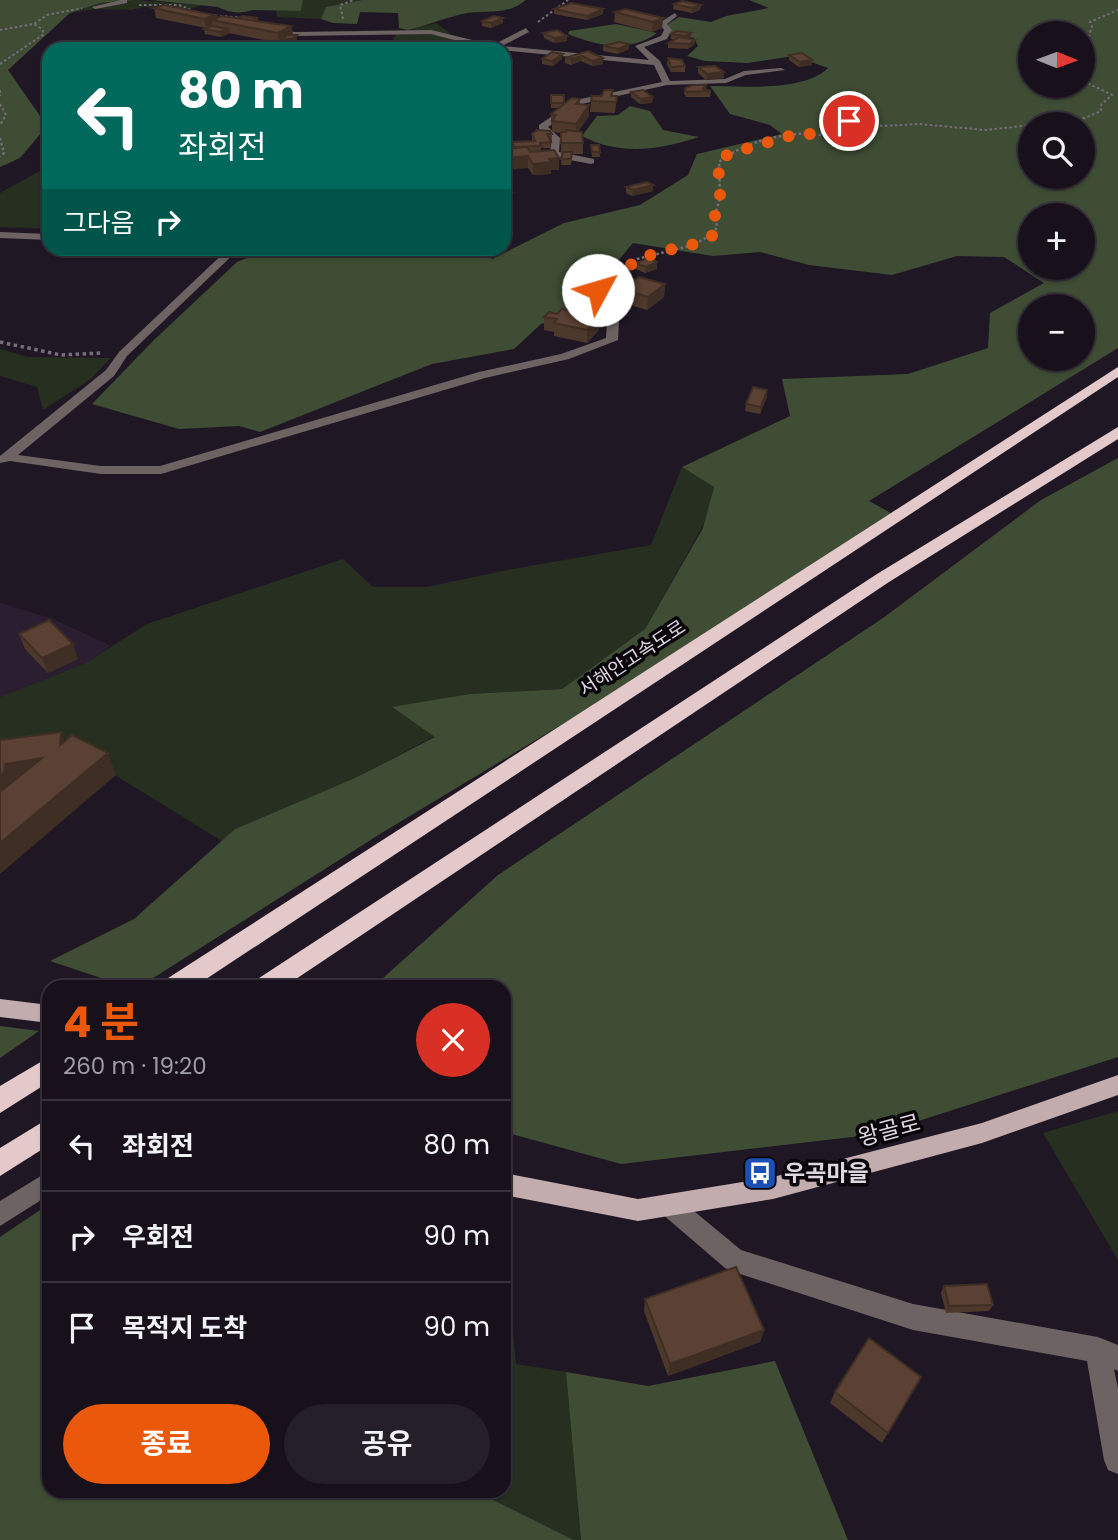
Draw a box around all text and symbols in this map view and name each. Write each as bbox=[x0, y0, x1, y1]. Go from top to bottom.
north arrow bbox=[1018, 21, 1096, 98]
map controls bbox=[1018, 21, 1095, 371]
text: 80 m bbox=[178, 57, 304, 125]
icon: left bbox=[63, 70, 154, 161]
pin bbox=[819, 91, 879, 151]
icon: arrive bbox=[830, 102, 868, 140]
button: search bbox=[1018, 112, 1095, 189]
text: 좌회전 bbox=[178, 124, 266, 169]
icon: right bbox=[149, 203, 187, 241]
button: + bbox=[1018, 203, 1095, 280]
text: 그다음 bbox=[63, 205, 135, 241]
position arrow bbox=[561, 253, 635, 327]
button: − bbox=[1018, 294, 1095, 371]
street label: 서해안고속도로 bbox=[573, 613, 691, 703]
text: 4 분 bbox=[63, 993, 139, 1052]
button: close bbox=[416, 1003, 490, 1077]
text: 260 m · 19:20 bbox=[63, 1050, 207, 1082]
street label: 왕골로 bbox=[854, 1106, 924, 1154]
icon: left bbox=[63, 1127, 101, 1165]
text: 80 m bbox=[424, 1127, 490, 1163]
text: 좌회전 bbox=[122, 1128, 194, 1164]
bus stop icon: 우곡마을 bbox=[741, 1154, 779, 1192]
place label: 우곡마을 bbox=[784, 1157, 869, 1189]
icon: right bbox=[63, 1218, 101, 1256]
text: 90 m bbox=[424, 1218, 490, 1254]
text: 우회전 bbox=[122, 1219, 194, 1255]
icon: arrive bbox=[63, 1309, 101, 1347]
text: 90 m bbox=[424, 1309, 490, 1345]
text: 목적지 도착 bbox=[122, 1310, 247, 1346]
button: 종료 bbox=[63, 1404, 270, 1484]
button: 공유 bbox=[284, 1404, 490, 1484]

